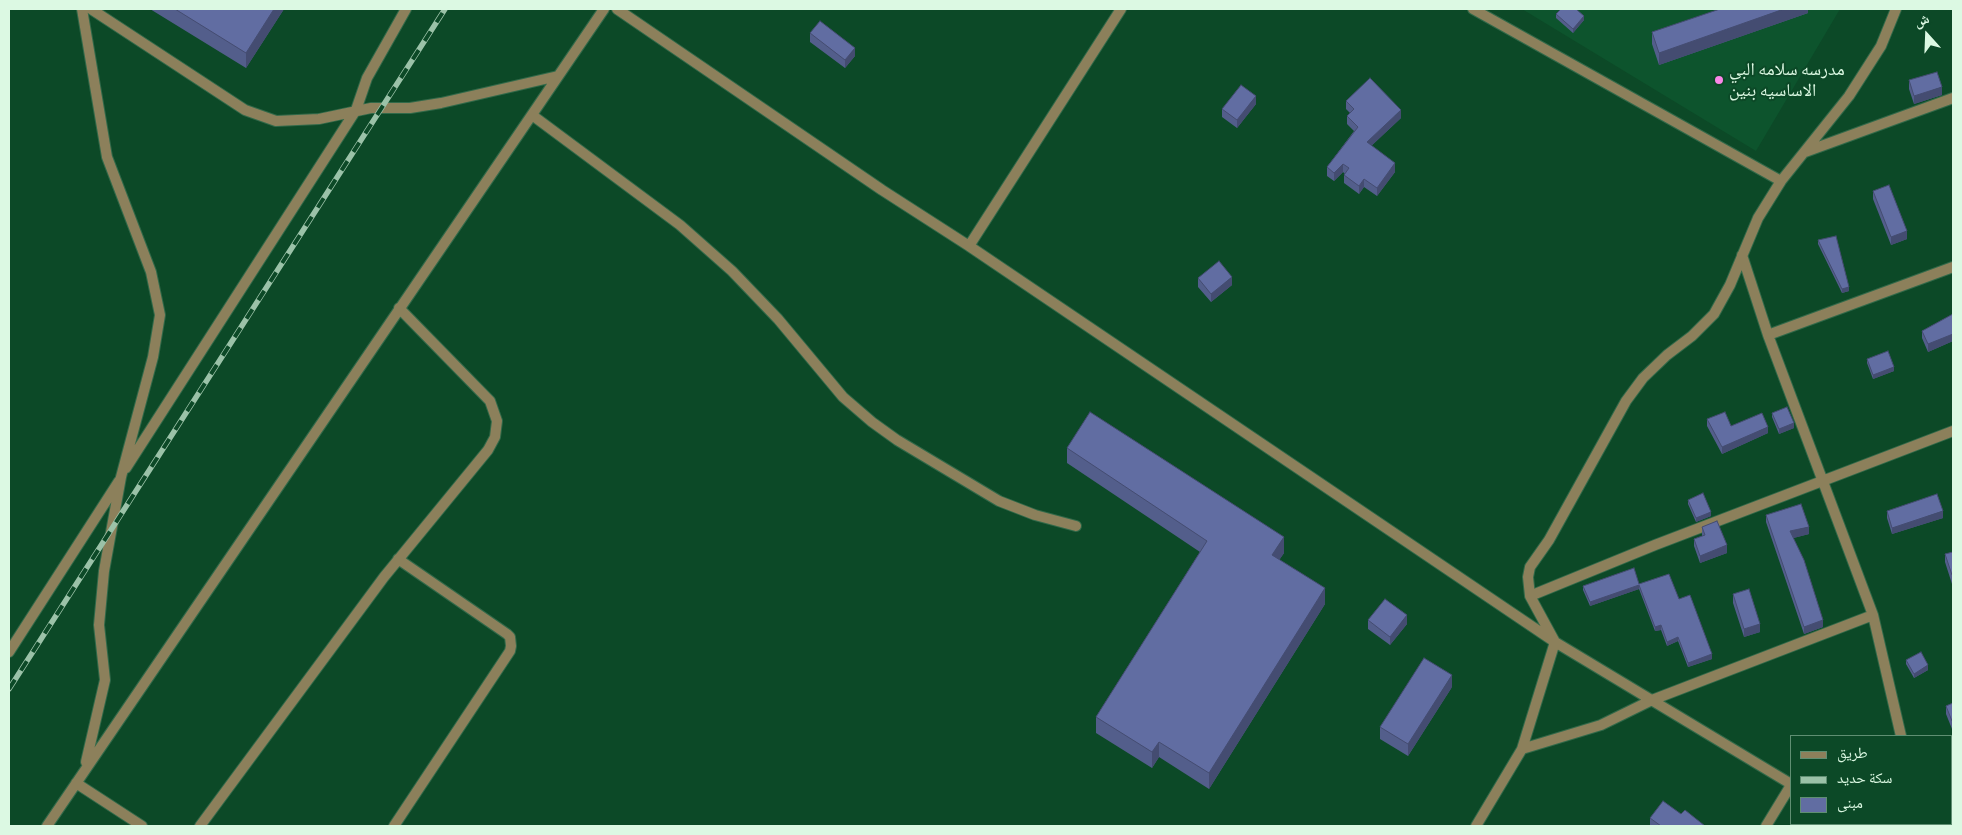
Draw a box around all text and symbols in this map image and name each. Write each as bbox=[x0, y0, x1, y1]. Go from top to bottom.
north arrow bbox=[1902, 10, 1952, 60]
text: ش bbox=[1912, 10, 1932, 31]
place label: مدرسه سلامه البي الاساسيه بنين bbox=[1729, 59, 1845, 102]
marker: مدرسه سلامه البي الاساسيه بنين bbox=[1713, 74, 1725, 86]
legend bbox=[1790, 735, 1952, 825]
text: طريق bbox=[1837, 744, 1868, 762]
text: سكة حديد bbox=[1837, 769, 1892, 787]
text: مبنى bbox=[1837, 794, 1863, 812]

